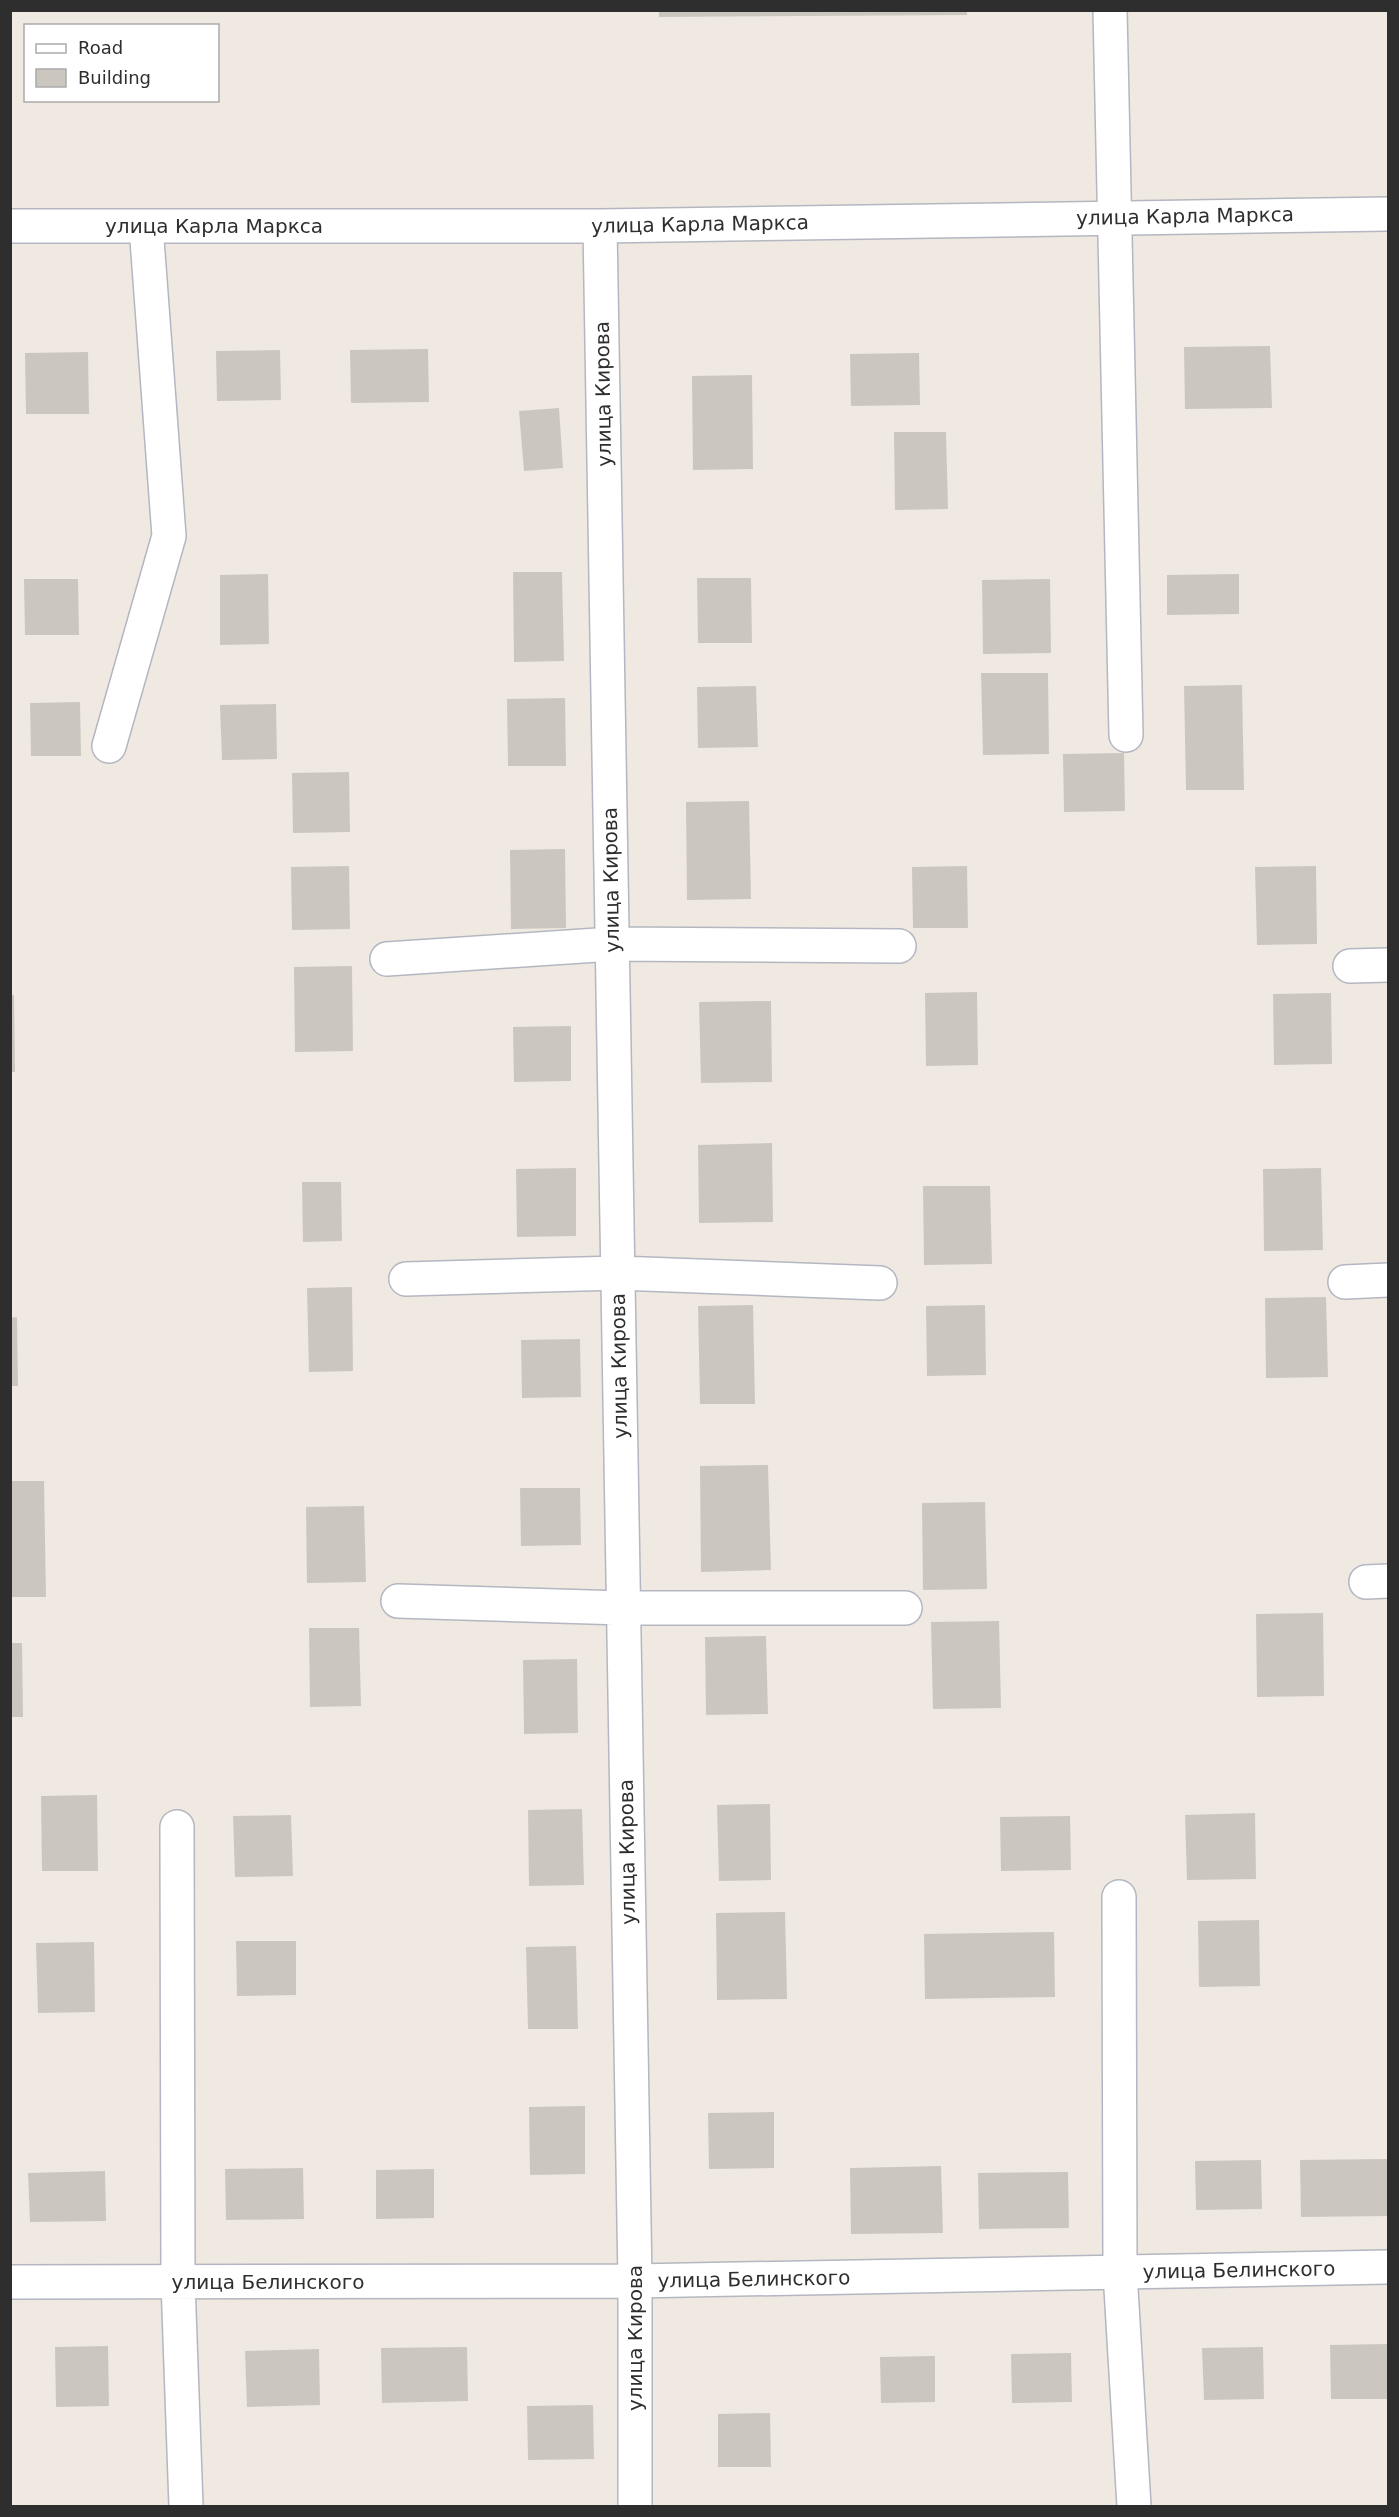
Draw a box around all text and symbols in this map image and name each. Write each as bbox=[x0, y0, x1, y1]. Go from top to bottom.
legend bbox=[24, 24, 219, 102]
text: Road bbox=[78, 37, 123, 58]
text: Building bbox=[78, 67, 151, 88]
street label: улица Карла Маркса bbox=[1076, 202, 1294, 230]
street label: улица Карла Маркса bbox=[591, 210, 809, 238]
street label: улица Карла Маркса bbox=[105, 214, 323, 238]
street label: улица Кирова bbox=[590, 321, 616, 467]
street label: улица Кирова bbox=[598, 807, 624, 953]
street label: улица Кирова bbox=[606, 1293, 632, 1439]
street label: улица Кирова bbox=[614, 1779, 640, 1925]
street label: улица Белинского bbox=[1142, 2256, 1336, 2284]
street label: улица Кирова bbox=[623, 2265, 647, 2411]
street label: улица Белинского bbox=[657, 2265, 851, 2293]
street label: улица Белинского bbox=[172, 2270, 364, 2294]

